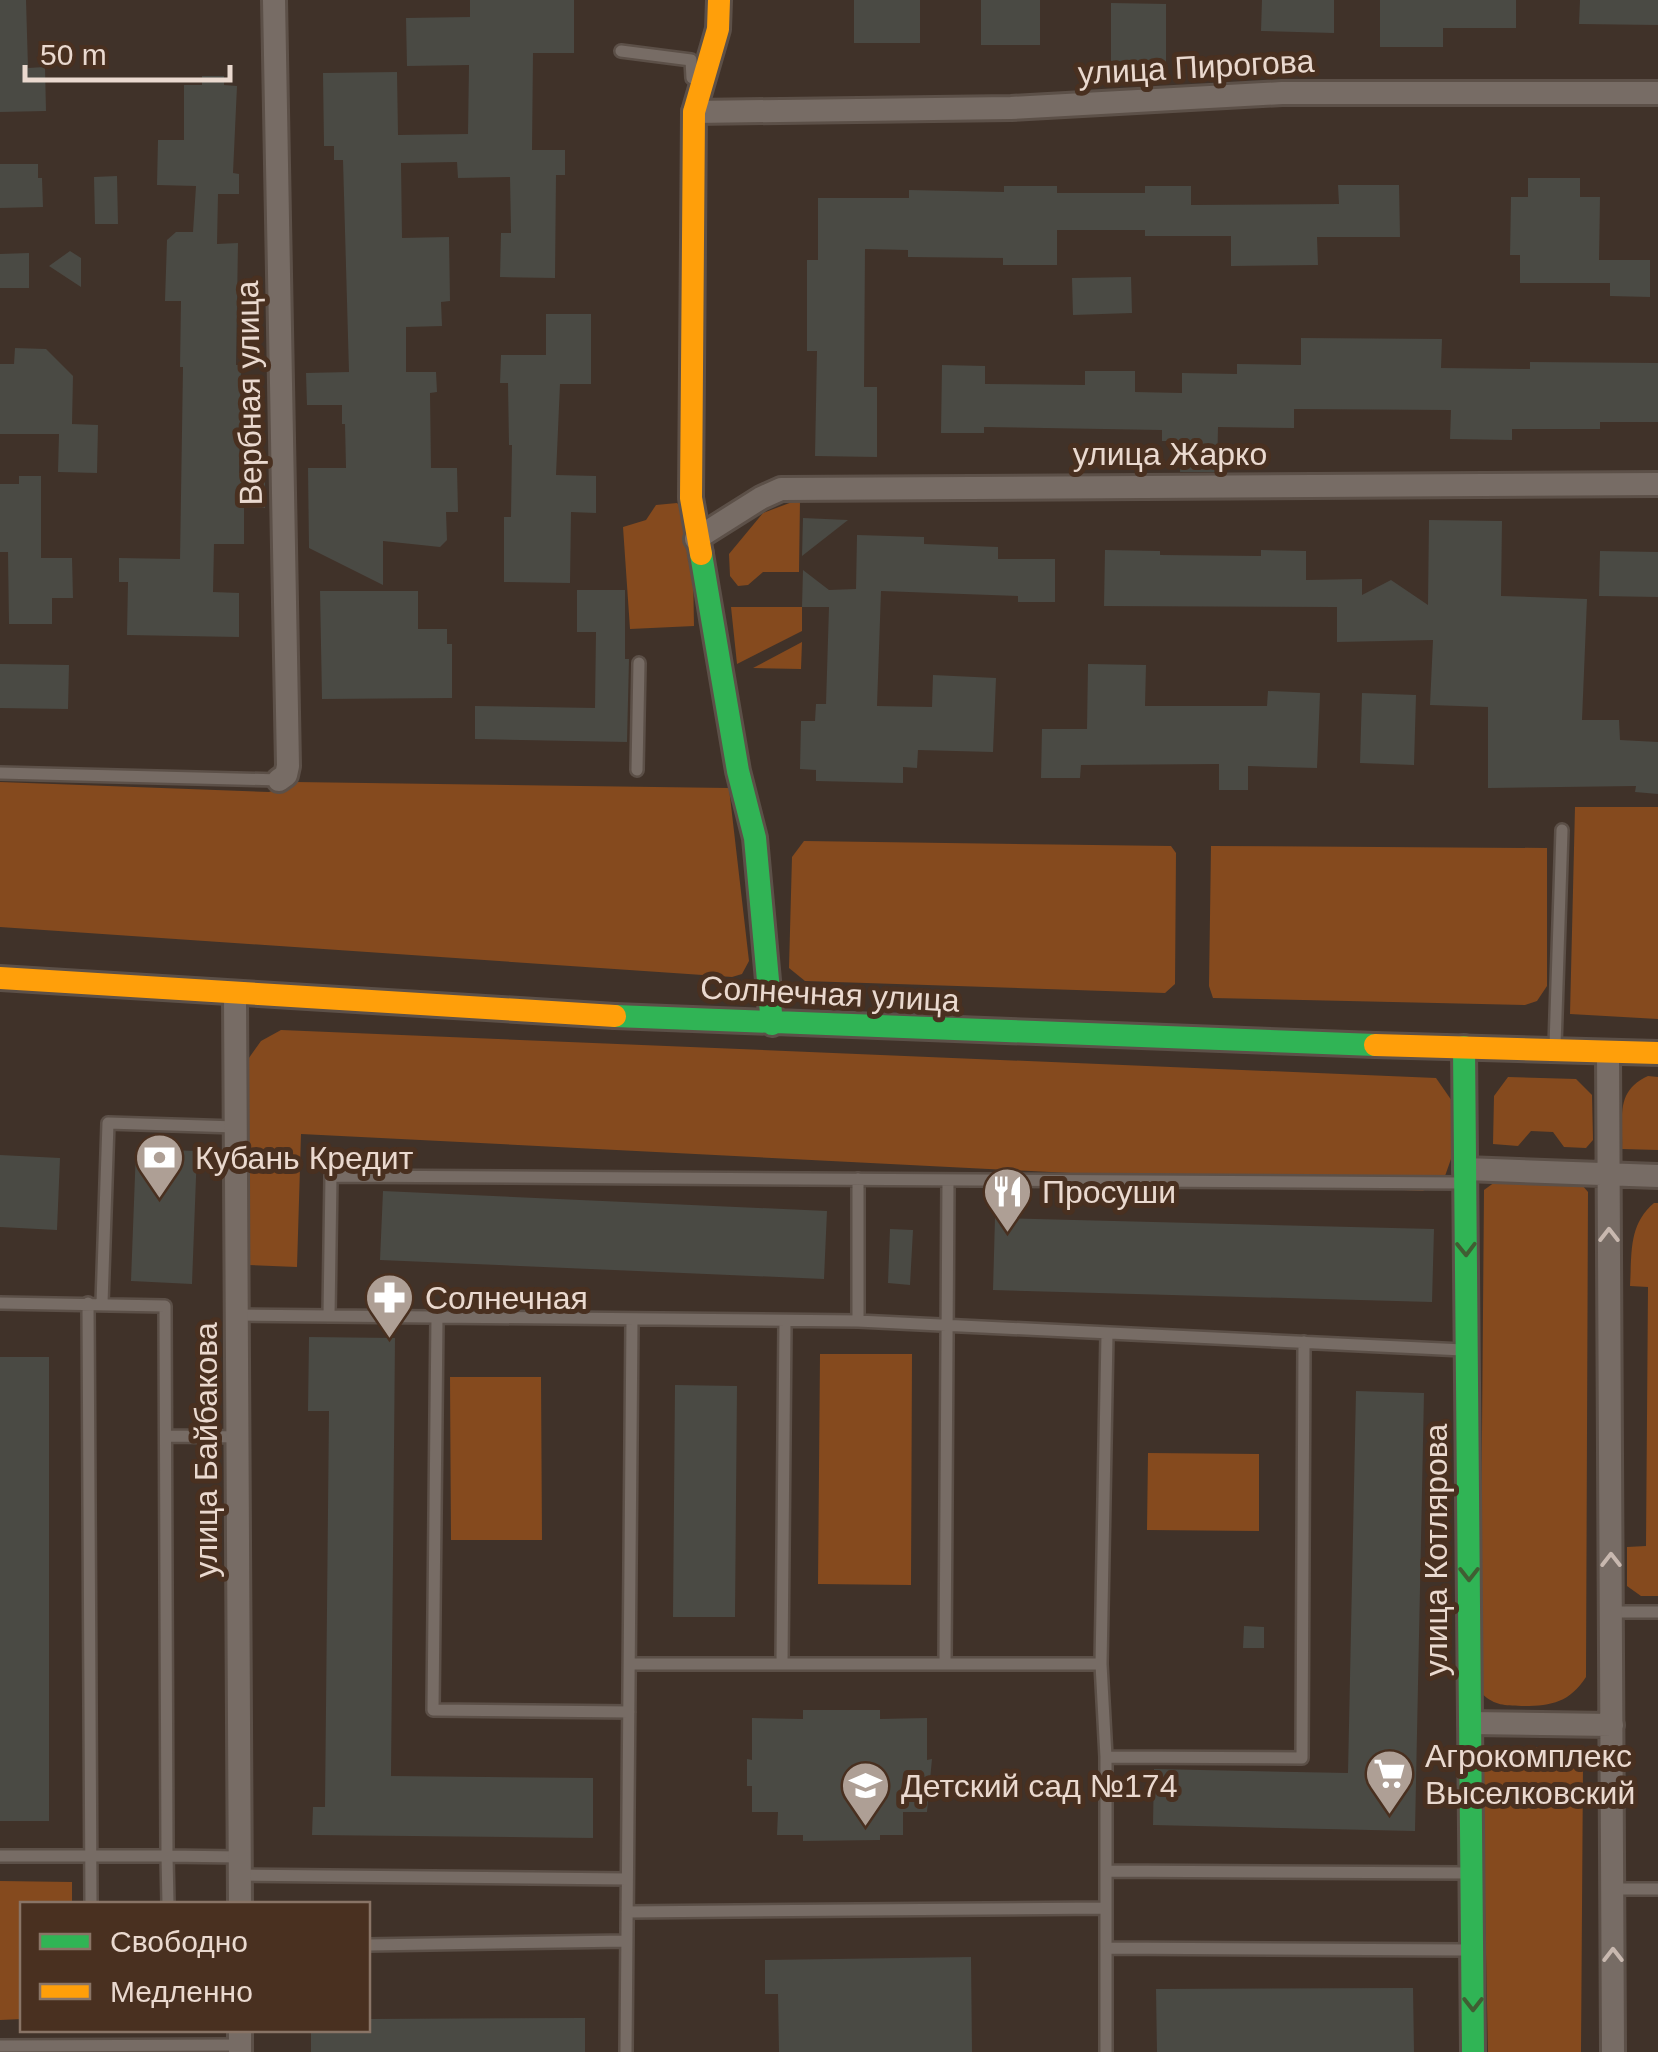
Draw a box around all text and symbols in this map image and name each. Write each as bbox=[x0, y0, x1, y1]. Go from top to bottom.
scale bar bbox=[25, 20, 230, 82]
text: 50 m bbox=[40, 38, 107, 71]
street label: улица Пирогова bbox=[1077, 43, 1315, 91]
street label: Вербная улица bbox=[229, 280, 269, 506]
street label: улица Жарко bbox=[1073, 436, 1267, 472]
street label: Солнечная улица bbox=[699, 969, 961, 1019]
bank icon: Кубань Кредит bbox=[134, 1132, 186, 1200]
place label: Кубань Кредит bbox=[195, 1140, 414, 1176]
restaurant icon: Просуши bbox=[981, 1166, 1033, 1234]
place label: Просуши bbox=[1042, 1174, 1176, 1210]
one-way arrow bbox=[1598, 1226, 1620, 1242]
one-way arrow bbox=[1455, 1242, 1477, 1258]
pharmacy icon: Солнечная bbox=[364, 1272, 416, 1340]
place label: Солнечная bbox=[425, 1280, 588, 1316]
street label: улица Байбакова bbox=[188, 1322, 224, 1578]
street label: улица Котлярова bbox=[1418, 1424, 1454, 1676]
one-way arrow bbox=[1600, 1551, 1622, 1566]
one-way arrow bbox=[1458, 1568, 1480, 1583]
place label: Агрокомплекс Выселковский bbox=[1425, 1738, 1635, 1811]
supermarket icon: Агрокомплекс Выселковский bbox=[1364, 1748, 1416, 1816]
school or university icon: Детский сад №174 bbox=[840, 1760, 892, 1828]
place label: Детский сад №174 bbox=[901, 1768, 1177, 1804]
legend bbox=[20, 1902, 370, 2032]
text: Свободно bbox=[110, 1925, 248, 1958]
one-way arrow bbox=[1602, 1946, 1624, 1962]
text: Медленно bbox=[110, 1975, 253, 2008]
one-way arrow bbox=[1462, 1997, 1483, 2013]

